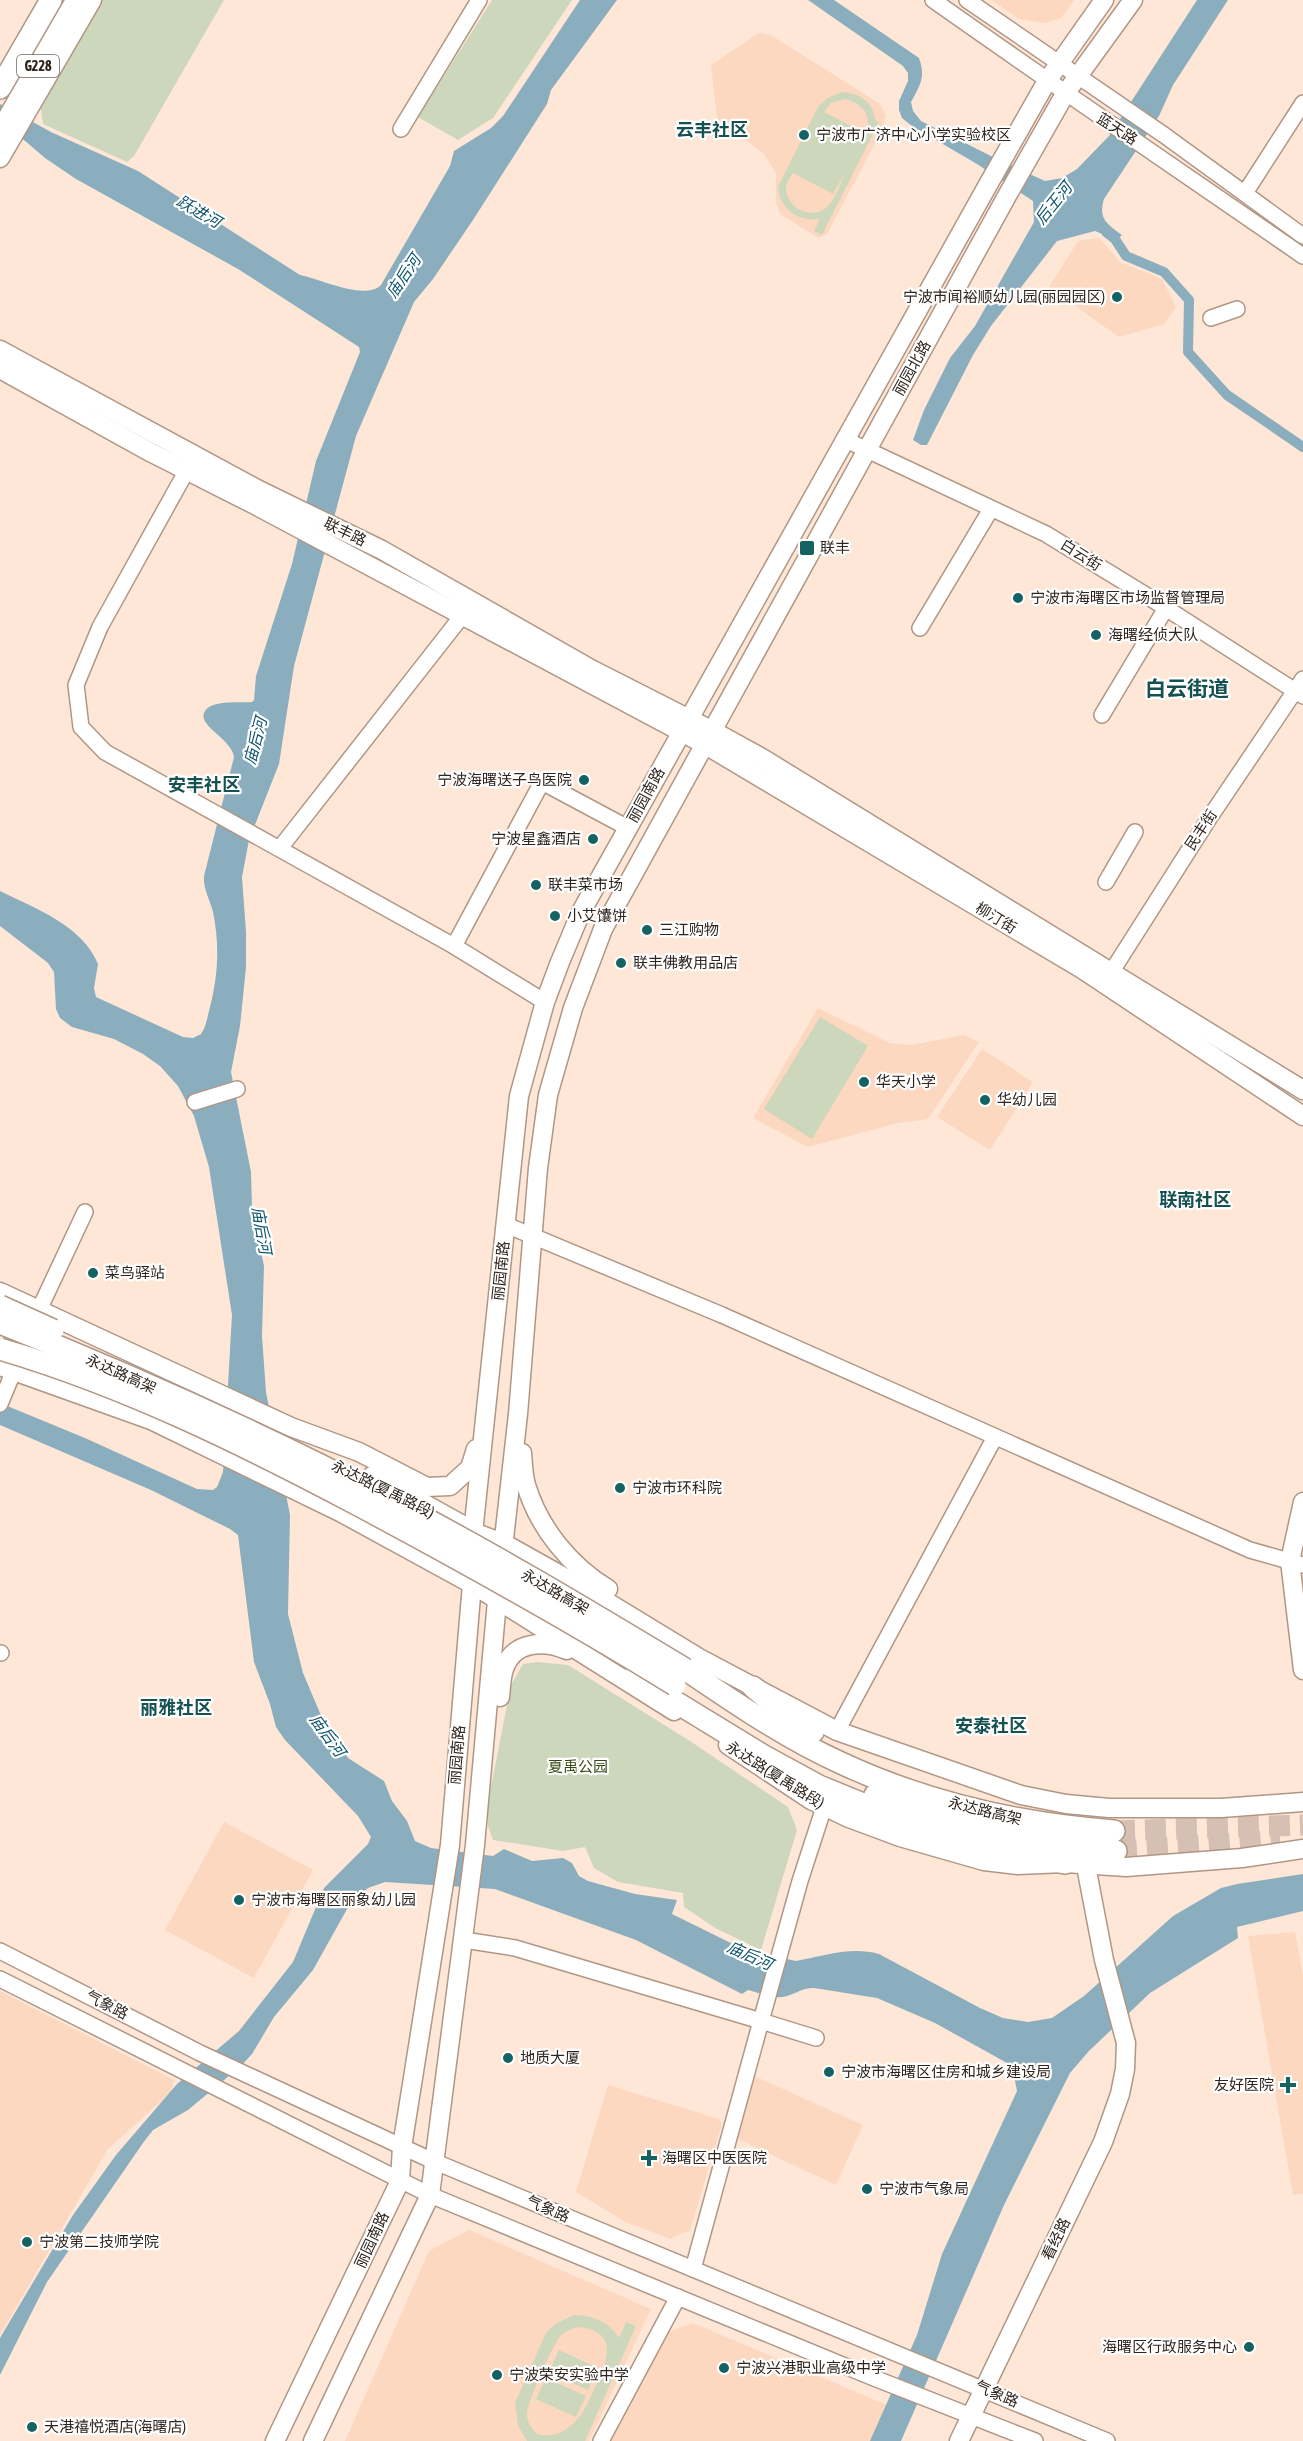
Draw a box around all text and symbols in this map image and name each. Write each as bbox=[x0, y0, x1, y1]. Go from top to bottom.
road number: G228 bbox=[17, 55, 59, 77]
street label: 蓝天路 bbox=[1094, 109, 1141, 148]
district label: 云丰社区 bbox=[676, 119, 748, 140]
place label: 宁波市广济中心小学实验校区 bbox=[816, 126, 1011, 143]
marker: 宁波市广济中心小学实验校区 bbox=[797, 128, 811, 142]
water label: 后王河 bbox=[1031, 176, 1077, 227]
water label: 跃进河 bbox=[174, 191, 227, 232]
water label: 庙后河 bbox=[382, 249, 426, 301]
place label: 宁波市闻裕顺幼儿园(丽园园区) bbox=[903, 288, 1105, 305]
marker: 宁波市闻裕顺幼儿园(丽园园区) bbox=[1110, 290, 1124, 304]
street label: 丽园北路 bbox=[890, 337, 934, 398]
street label: 联丰路 bbox=[321, 514, 369, 549]
street label: 白云街 bbox=[1058, 535, 1105, 574]
marker: 联丰 bbox=[798, 539, 816, 557]
place label: 联丰 bbox=[820, 539, 850, 556]
place label: 宁波市海曙区市场监督管理局 bbox=[1030, 589, 1225, 606]
marker: 宁波市海曙区市场监督管理局 bbox=[1011, 591, 1025, 605]
place label: 海曙经侦大队 bbox=[1108, 626, 1198, 643]
marker: 海曙经侦大队 bbox=[1089, 628, 1103, 642]
district label: 白云街道 bbox=[1145, 676, 1229, 700]
water label: 庙后河 bbox=[240, 713, 271, 767]
street label: 丽园南路 bbox=[624, 764, 668, 825]
place label: 宁波海曙送子鸟医院 bbox=[437, 771, 572, 788]
marker: 宁波海曙送子鸟医院 bbox=[577, 773, 591, 787]
district label: 安丰社区 bbox=[168, 774, 240, 795]
street label: 民丰街 bbox=[1181, 806, 1220, 853]
place label: 宁波星鑫酒店 bbox=[491, 830, 581, 847]
marker: 宁波星鑫酒店 bbox=[586, 832, 600, 846]
place label: 联丰菜市场 bbox=[548, 876, 623, 893]
marker: 联丰菜市场 bbox=[529, 878, 543, 892]
street label: 柳汀街 bbox=[973, 899, 1020, 936]
place label: 小艾馕饼 bbox=[567, 907, 627, 924]
marker: 小艾馕饼 bbox=[548, 909, 562, 923]
place label: 三江购物 bbox=[659, 921, 719, 938]
marker: 三江购物 bbox=[640, 923, 654, 937]
place label: 联丰佛教用品店 bbox=[633, 954, 738, 971]
marker: 联丰佛教用品店 bbox=[614, 956, 628, 970]
place label: 华天小学 bbox=[876, 1073, 936, 1090]
marker: 华天小学 bbox=[857, 1075, 871, 1089]
place label: 华幼儿园 bbox=[997, 1091, 1057, 1108]
marker: 华幼儿园 bbox=[978, 1093, 992, 1107]
district label: 联南社区 bbox=[1159, 1189, 1231, 1210]
water label: 庙后河 bbox=[249, 1205, 276, 1258]
street label: 丽园南路 bbox=[489, 1240, 512, 1302]
place label: 菜鸟驿站 bbox=[105, 1264, 165, 1281]
marker: 菜鸟驿站 bbox=[86, 1266, 100, 1280]
street label: 永达路高架 bbox=[83, 1351, 159, 1397]
street label: 永达路(夏禹路段) bbox=[329, 1456, 437, 1521]
place label: 宁波市环科院 bbox=[632, 1479, 722, 1496]
marker: 宁波市环科院 bbox=[613, 1481, 627, 1495]
street label: 永达路高架 bbox=[519, 1565, 592, 1618]
district label: 丽雅社区 bbox=[140, 1697, 212, 1718]
water label: 庙后河 bbox=[307, 1710, 351, 1762]
district label: 安泰社区 bbox=[955, 1715, 1027, 1736]
street label: 丽园南路 bbox=[445, 1724, 468, 1786]
street label: 永达路(夏禹路段) bbox=[723, 1738, 827, 1812]
park label: 夏禹公园 bbox=[548, 1758, 608, 1775]
street label: 永达路高架 bbox=[947, 1793, 1024, 1828]
place label: 宁波市海曙区丽象幼儿园 bbox=[251, 1891, 416, 1908]
marker: 宁波市海曙区丽象幼儿园 bbox=[232, 1893, 246, 1907]
water label: 庙后河 bbox=[724, 1937, 778, 1974]
street label: 气象路 bbox=[83, 1987, 131, 2022]
place label: 地质大厦 bbox=[520, 2049, 580, 2066]
marker: 地质大厦 bbox=[501, 2051, 515, 2065]
place label: 宁波市海曙区住房和城乡建设局 bbox=[841, 2063, 1051, 2080]
marker: 宁波市海曙区住房和城乡建设局 bbox=[822, 2065, 836, 2079]
place label: 友好医院 bbox=[1214, 2076, 1274, 2093]
marker: 友好医院 bbox=[1279, 2076, 1297, 2094]
marker: 海曙区中医医院 bbox=[640, 2149, 658, 2167]
place label: 海曙区中医医院 bbox=[662, 2149, 767, 2166]
place label: 宁波市气象局 bbox=[879, 2180, 969, 2197]
marker: 宁波市气象局 bbox=[860, 2182, 874, 2196]
street label: 气象路 bbox=[524, 2192, 572, 2225]
street label: 丽园南路 bbox=[351, 2209, 392, 2271]
street label: 看经路 bbox=[1038, 2215, 1073, 2263]
place label: 宁波第二技师学院 bbox=[39, 2233, 159, 2250]
marker: 宁波第二技师学院 bbox=[20, 2235, 34, 2249]
place label: 海曙区行政服务中心 bbox=[1102, 2338, 1237, 2355]
marker: 海曙区行政服务中心 bbox=[1242, 2340, 1256, 2354]
place label: 宁波兴港职业高级中学 bbox=[736, 2359, 886, 2376]
marker: 宁波兴港职业高级中学 bbox=[717, 2361, 731, 2375]
place label: 宁波荣安实验中学 bbox=[509, 2366, 629, 2383]
marker: 宁波荣安实验中学 bbox=[490, 2368, 504, 2382]
street label: 气象路 bbox=[973, 2377, 1021, 2410]
place label: 天港禧悦酒店(海曙店) bbox=[44, 2418, 186, 2435]
marker: 天港禧悦酒店(海曙店) bbox=[25, 2420, 39, 2434]

